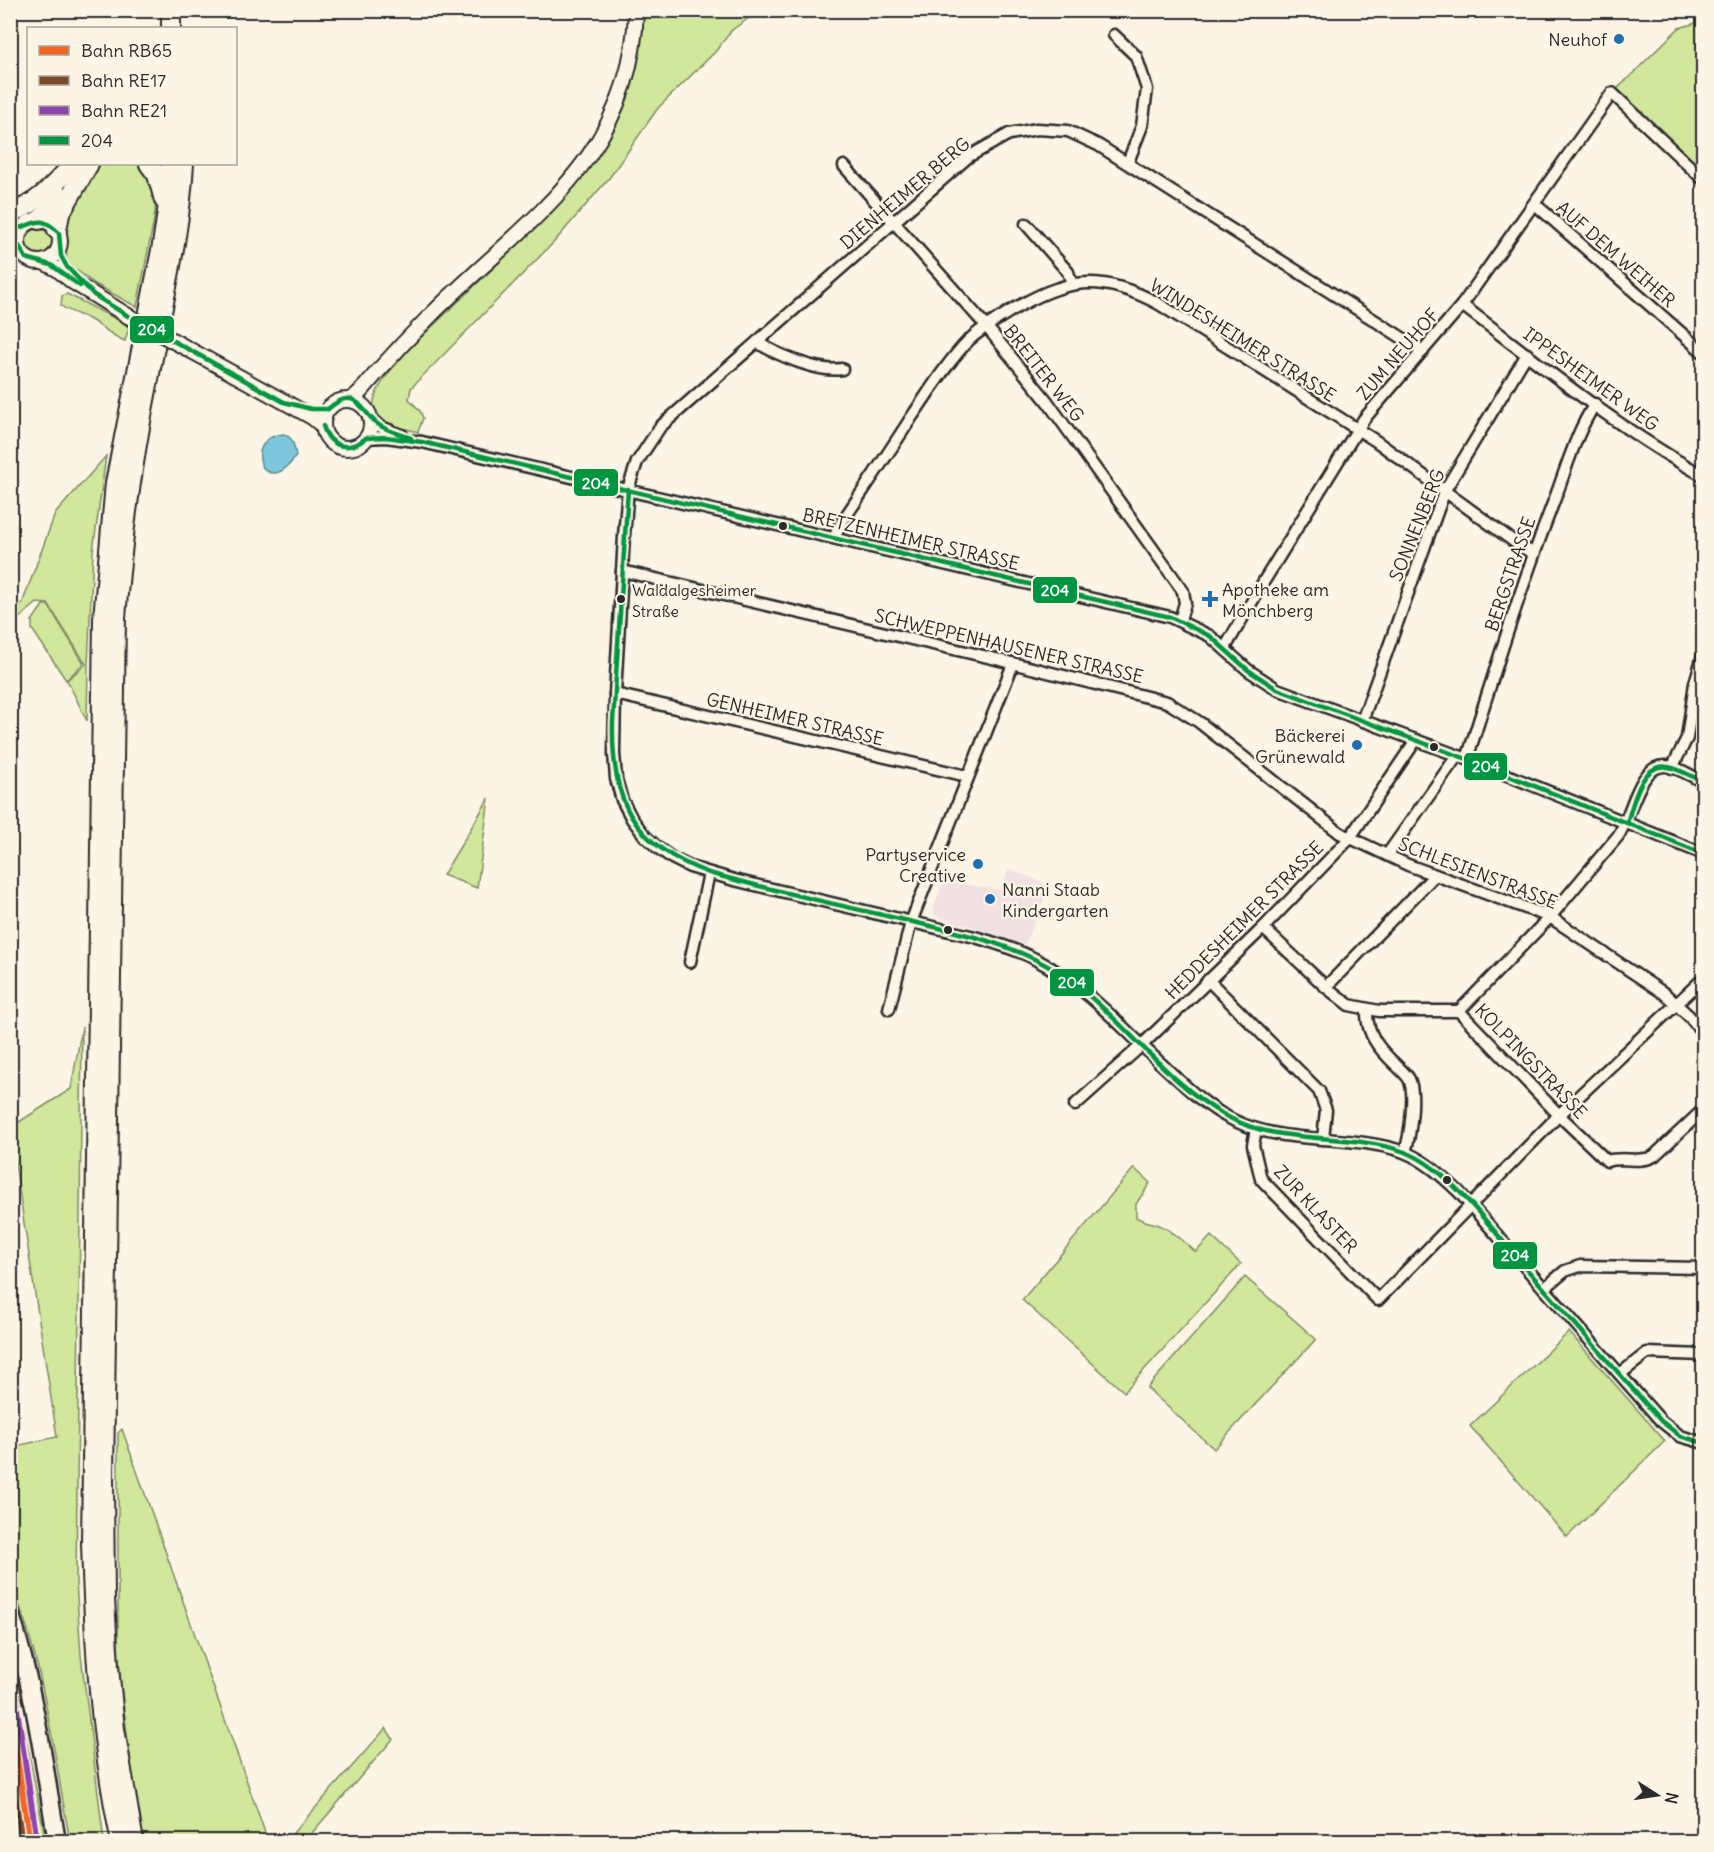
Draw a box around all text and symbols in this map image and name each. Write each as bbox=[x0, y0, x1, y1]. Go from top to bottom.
legend bbox=[27, 27, 237, 165]
place label: Neuhof bbox=[1548, 28, 1608, 51]
marker: Neuhof bbox=[1612, 32, 1626, 46]
text: Bahn RB65 bbox=[81, 39, 172, 62]
text: Bahn RE17 bbox=[81, 69, 166, 92]
text: Bahn RE21 bbox=[81, 99, 167, 122]
text: 204 bbox=[81, 129, 113, 152]
street label: DIENHEIMER BERG bbox=[835, 132, 975, 254]
street label: AUF DEM WEIHER bbox=[1552, 196, 1680, 312]
street label: WINDESHEIMER STRASSE bbox=[1146, 273, 1340, 407]
street label: ZUM NEUHOF bbox=[1352, 304, 1444, 404]
line badge: 204 bbox=[129, 315, 175, 344]
text: 204 bbox=[138, 319, 166, 339]
street label: BREITER WEG bbox=[999, 320, 1089, 426]
street label: IPPESHEIMER WEG bbox=[1519, 322, 1663, 436]
street label: SONNENBERG bbox=[1384, 466, 1450, 584]
line badge: 204 bbox=[573, 468, 619, 497]
text: 204 bbox=[582, 473, 610, 493]
street label: BRETZENHEIMER STRASSE bbox=[800, 503, 1022, 575]
street label: BERGSTRASSE bbox=[1480, 514, 1540, 634]
unlabelled marker bbox=[777, 520, 789, 532]
line badge: 204 bbox=[1032, 576, 1078, 604]
place label: Apotheke am Mönchberg bbox=[1222, 578, 1329, 622]
place label: Waldalgesheimer Straße bbox=[632, 580, 757, 621]
text: 204 bbox=[1041, 580, 1069, 600]
marker: Apotheke am Mönchberg bbox=[1203, 592, 1217, 606]
marker: Waldalgesheimer Straße bbox=[615, 593, 627, 605]
street label: SCHWEPPENHAUSENER STRASSE bbox=[872, 604, 1146, 688]
street label: GENHEIMER STRASSE bbox=[704, 687, 886, 751]
place label: Bäckerei Grünewald bbox=[1255, 724, 1345, 768]
marker: Bäckerei Grünewald bbox=[1350, 738, 1364, 752]
unlabelled marker bbox=[1428, 741, 1440, 753]
line badge: 204 bbox=[1463, 752, 1508, 781]
text: 204 bbox=[1472, 756, 1500, 776]
street label: SCHLESIENSTRASSE bbox=[1395, 832, 1561, 914]
street label: HEDDESHEIMER STRASSE bbox=[1160, 836, 1328, 1004]
place label: Partyservice Creative bbox=[865, 843, 966, 887]
marker: Partyservice Creative bbox=[971, 857, 985, 871]
place label: Nanni Staab Kindergarten bbox=[1002, 878, 1109, 922]
marker: Nanni Staab Kindergarten bbox=[983, 892, 997, 906]
unlabelled marker bbox=[942, 924, 954, 936]
line badge: 204 bbox=[1049, 968, 1095, 997]
text: 204 bbox=[1058, 972, 1086, 992]
street label: KOLPINGSTRASSE bbox=[1470, 999, 1592, 1123]
street label: ZUR KLASTER bbox=[1269, 1160, 1363, 1258]
unlabelled marker bbox=[1441, 1174, 1453, 1186]
line badge: 204 bbox=[1492, 1241, 1538, 1270]
text: 204 bbox=[1501, 1245, 1529, 1265]
north arrow bbox=[1627, 1765, 1687, 1825]
text: N bbox=[1661, 1791, 1683, 1806]

